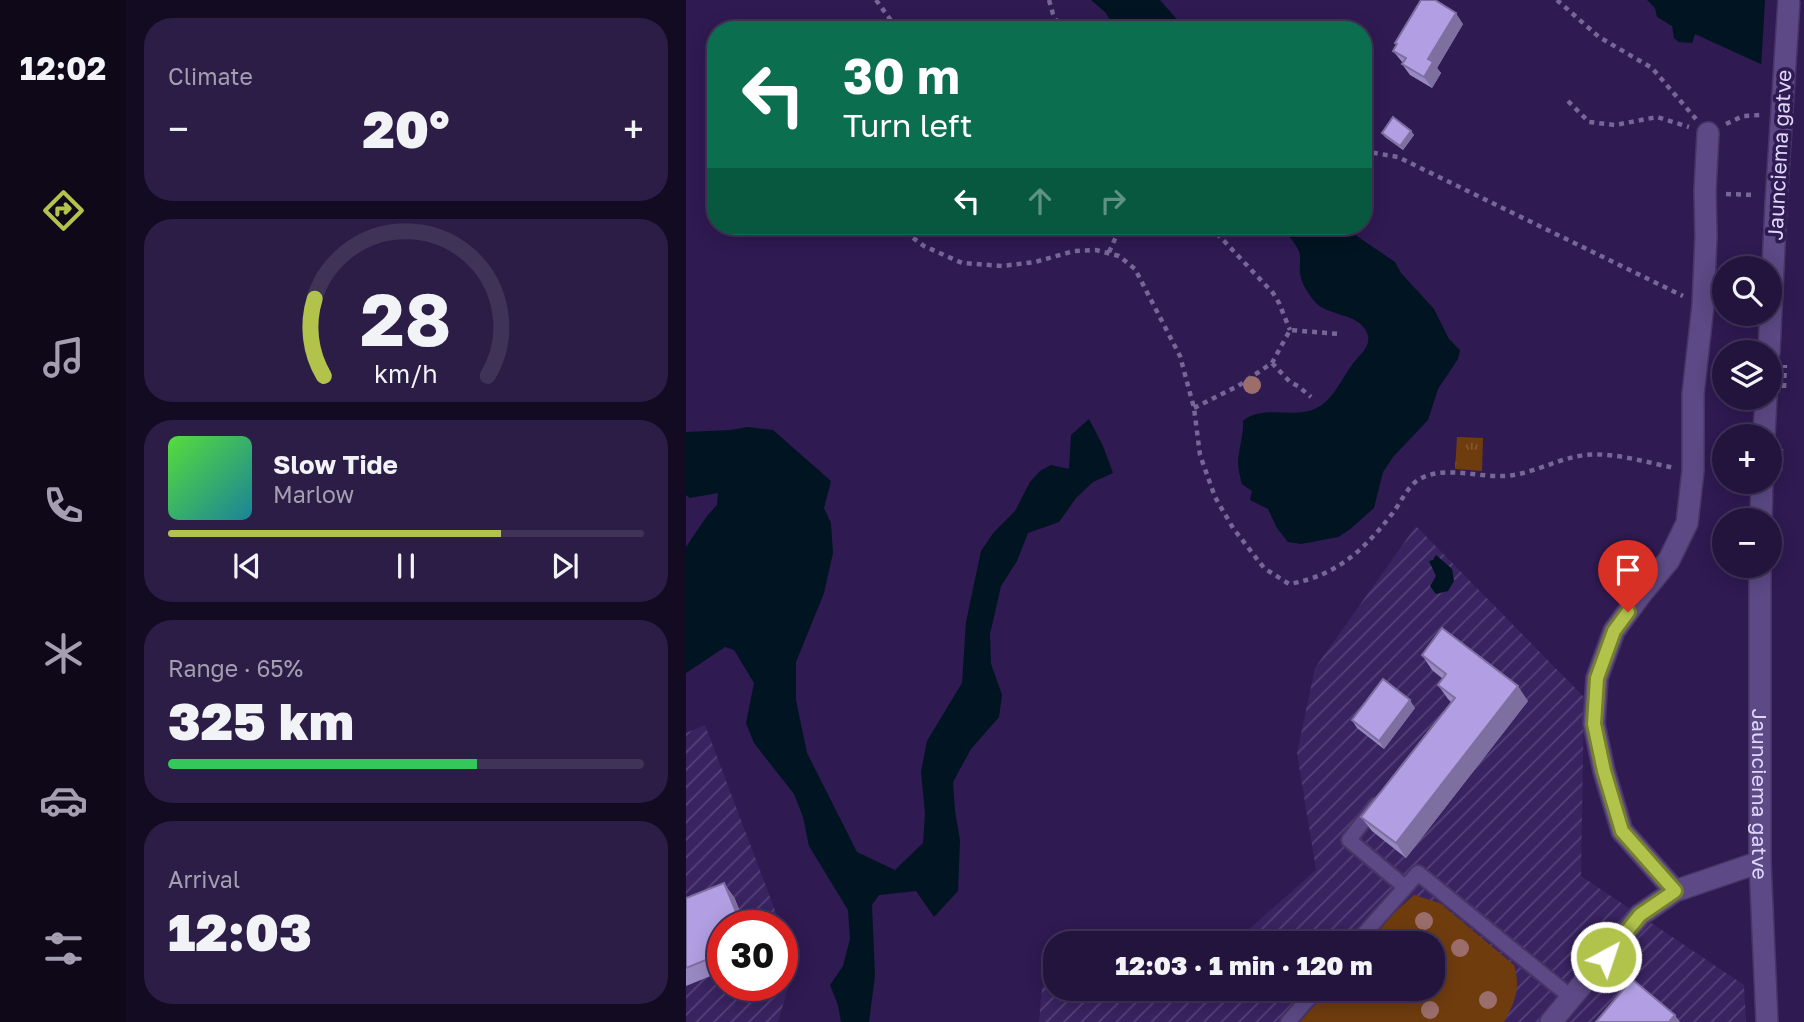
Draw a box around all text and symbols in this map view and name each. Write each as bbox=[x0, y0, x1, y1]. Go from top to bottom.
text: 30 m bbox=[843, 46, 960, 105]
text: 12:02 bbox=[20, 49, 106, 87]
icon: left bbox=[728, 49, 819, 140]
text: Climate bbox=[168, 62, 253, 90]
street label: Jaunciema gatve bbox=[1762, 69, 1796, 241]
text: 20° bbox=[363, 97, 449, 159]
text: − bbox=[168, 106, 189, 151]
text: + bbox=[623, 106, 644, 151]
text: Turn left bbox=[843, 106, 972, 144]
icon: left bbox=[948, 182, 986, 220]
icon: ahead bbox=[1021, 182, 1059, 220]
icon: right bbox=[1094, 182, 1132, 220]
icon: directions bbox=[39, 186, 88, 235]
map controls bbox=[1712, 256, 1782, 578]
button: search bbox=[1712, 256, 1782, 326]
text: 28 bbox=[361, 276, 452, 363]
icon: music bbox=[39, 333, 88, 382]
button: layers bbox=[1712, 340, 1782, 410]
text: km/h bbox=[374, 358, 438, 389]
button: + bbox=[1712, 424, 1782, 494]
text: Slow Tide bbox=[273, 449, 398, 480]
text: Marlow bbox=[273, 480, 354, 508]
icon: phone bbox=[39, 481, 88, 530]
button: − bbox=[1712, 508, 1782, 578]
pin bbox=[1598, 540, 1658, 612]
icon: previous bbox=[228, 547, 266, 585]
icon: pause bbox=[387, 547, 425, 585]
icon: next bbox=[546, 547, 584, 585]
icon: arrive bbox=[1609, 551, 1647, 589]
icon: climate bbox=[39, 629, 88, 678]
text: Range · 65% bbox=[168, 654, 303, 682]
text: 325 km bbox=[168, 689, 354, 751]
street label: Jaunciema gatve bbox=[1747, 708, 1774, 880]
icon: car bbox=[39, 776, 88, 825]
text: Arrival bbox=[168, 865, 240, 893]
text: 12:03 bbox=[168, 900, 312, 962]
speed limit sign: 30 bbox=[707, 910, 798, 1001]
position arrow bbox=[1569, 920, 1643, 994]
icon: filters bbox=[39, 924, 88, 973]
text: 12:03 · 1 min · 120 m bbox=[1115, 950, 1373, 981]

